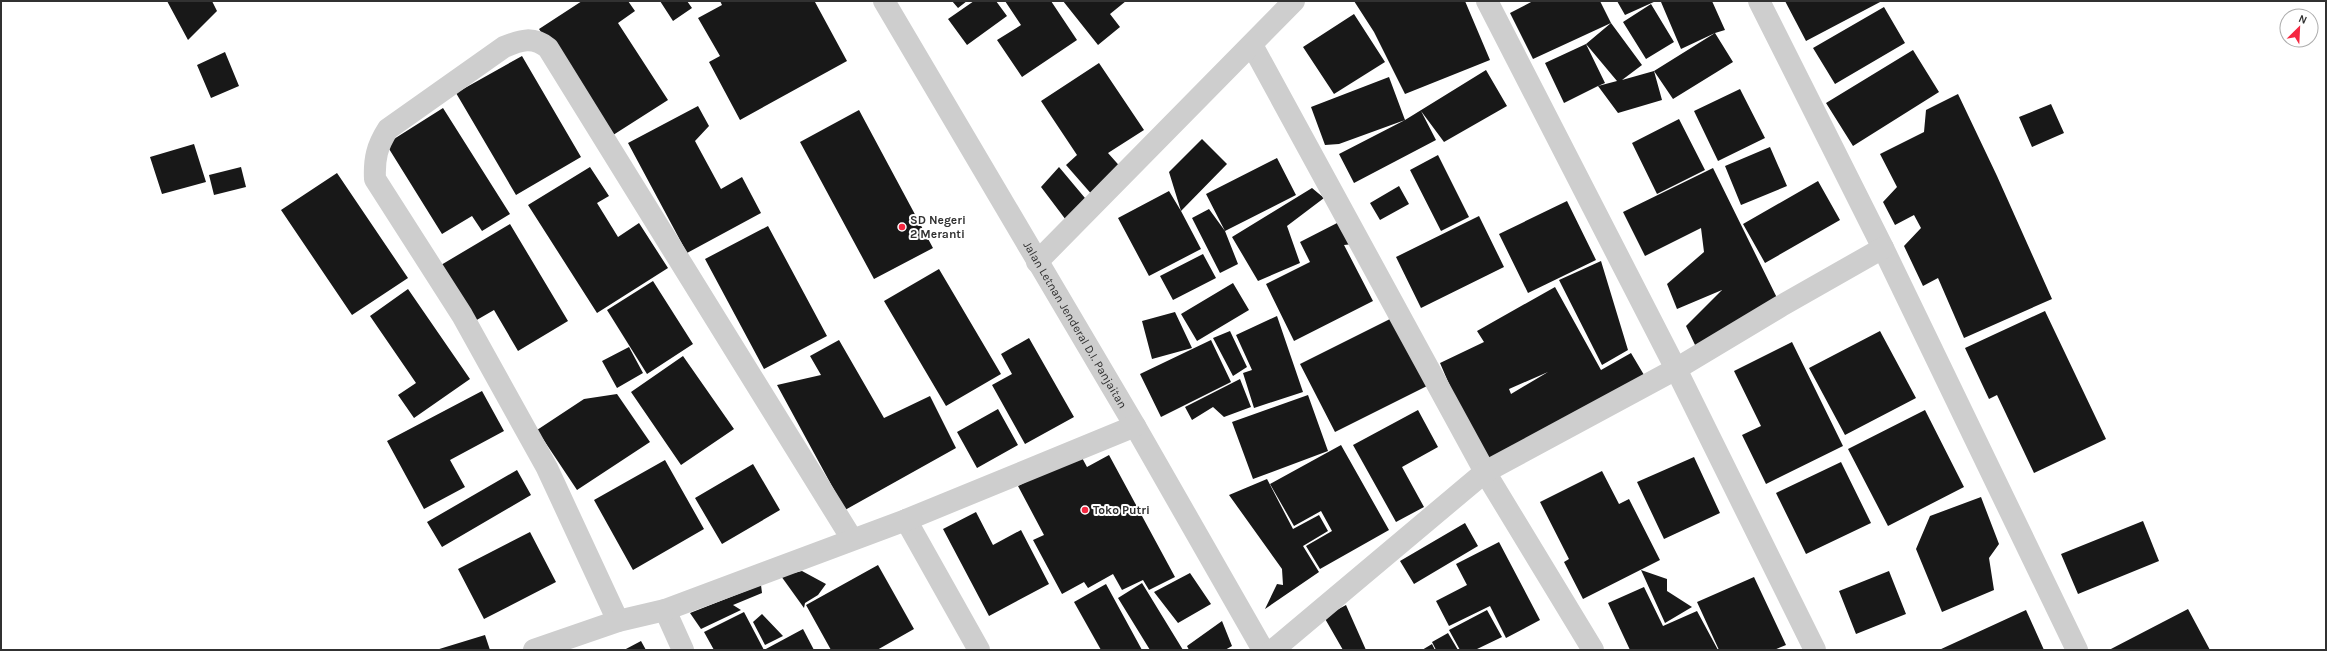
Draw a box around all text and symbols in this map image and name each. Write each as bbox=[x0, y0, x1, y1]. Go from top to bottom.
north arrow bbox=[2279, 8, 2319, 48]
text: N bbox=[2297, 12, 2309, 27]
place label: SD Negeri 2 Meranti bbox=[910, 213, 966, 241]
marker: SD Negeri 2 Meranti bbox=[897, 222, 907, 232]
street label: Jalan Letnan Jenderal D.I. Panjaitan bbox=[1020, 239, 1130, 411]
place label: Toko Putri bbox=[1093, 503, 1150, 517]
marker: Toko Putri bbox=[1080, 505, 1090, 515]

